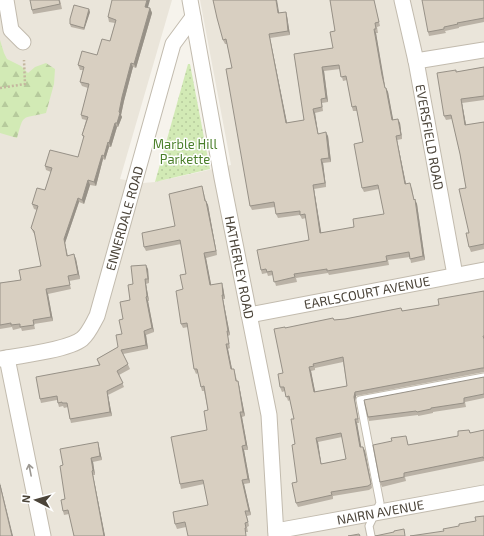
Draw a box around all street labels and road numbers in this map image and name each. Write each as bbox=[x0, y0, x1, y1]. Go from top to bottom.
street label: EVERSFIELD ROAD bbox=[412, 83, 447, 191]
street label: ENNERDALE ROAD bbox=[102, 164, 147, 272]
street label: HATHERLEY ROAD bbox=[222, 214, 258, 320]
street label: EARLSCOURT AVENUE bbox=[303, 273, 431, 312]
street label: NAIRN AVENUE bbox=[335, 496, 425, 528]

